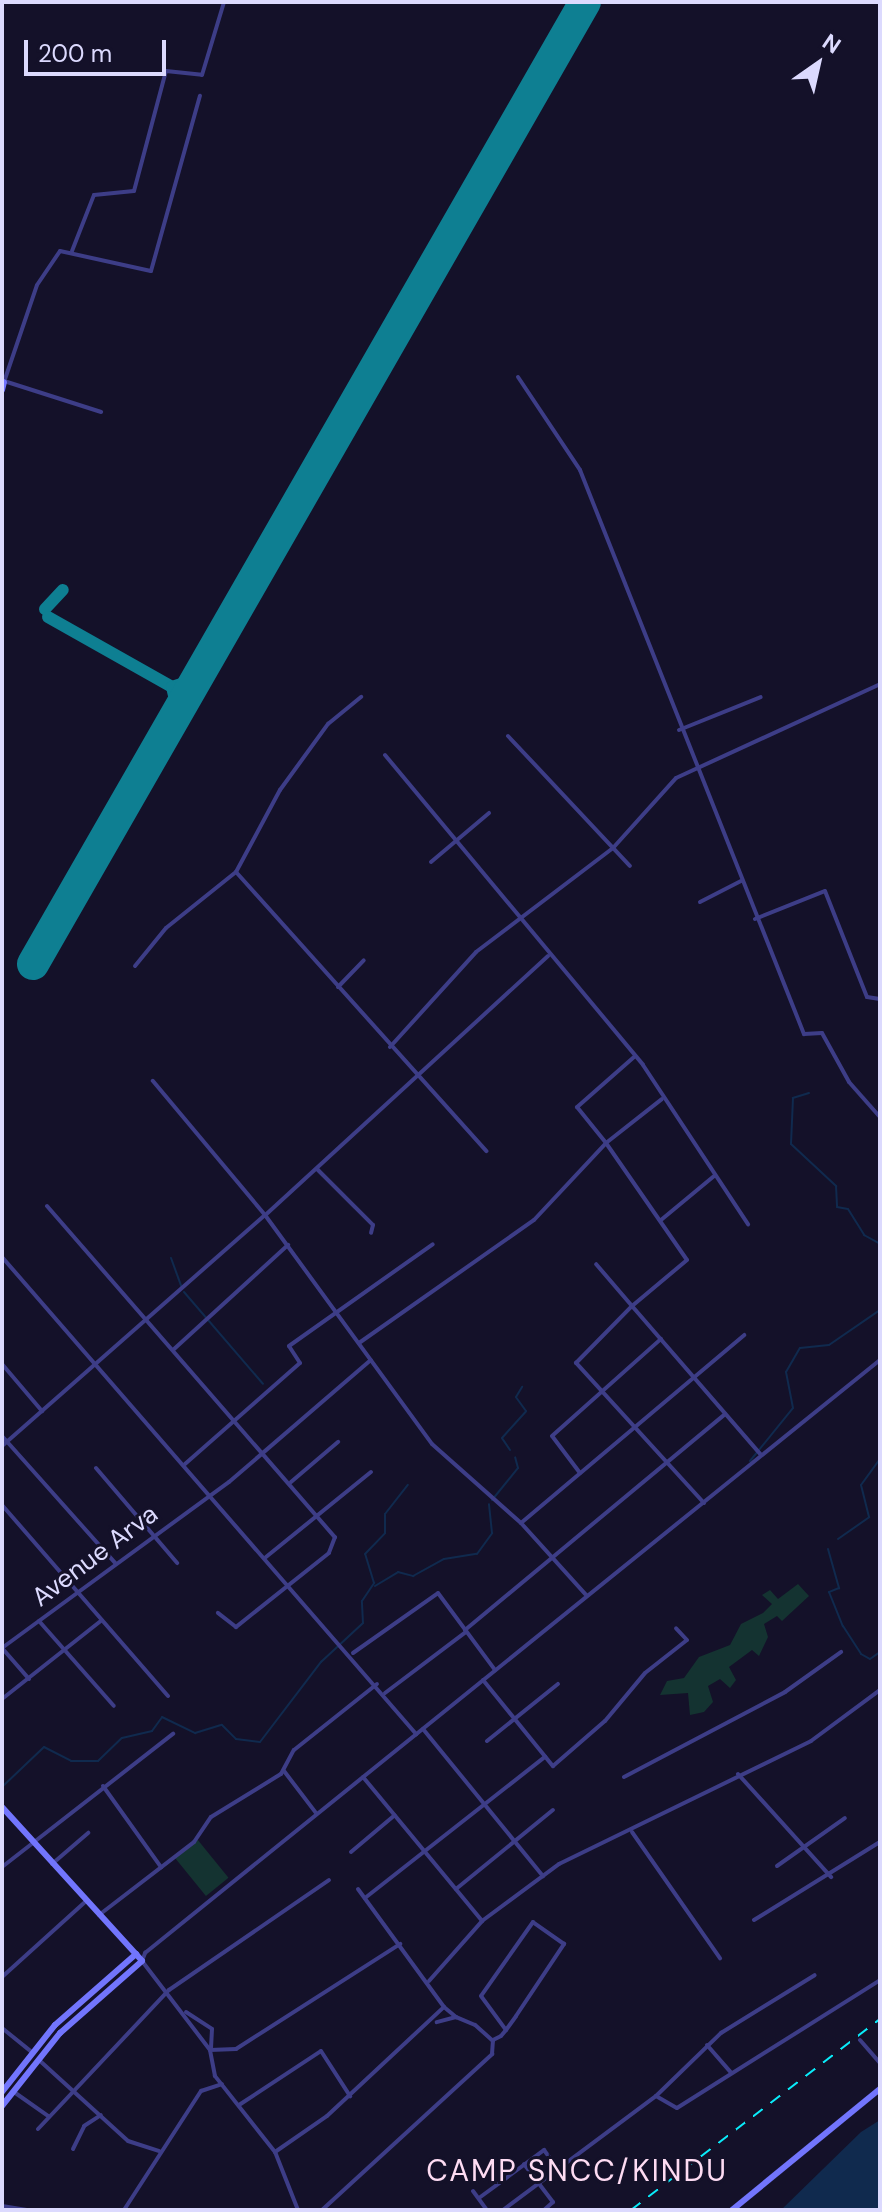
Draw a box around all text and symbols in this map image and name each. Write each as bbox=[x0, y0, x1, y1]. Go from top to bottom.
scale bar bbox=[28, 24, 170, 74]
north arrow bbox=[778, 24, 858, 104]
text: N bbox=[817, 27, 846, 60]
text: 200 m bbox=[38, 38, 112, 69]
street label: Avenue Arva bbox=[26, 1499, 164, 1613]
district label: CAMP SNCC/KINDU bbox=[426, 2153, 728, 2189]

